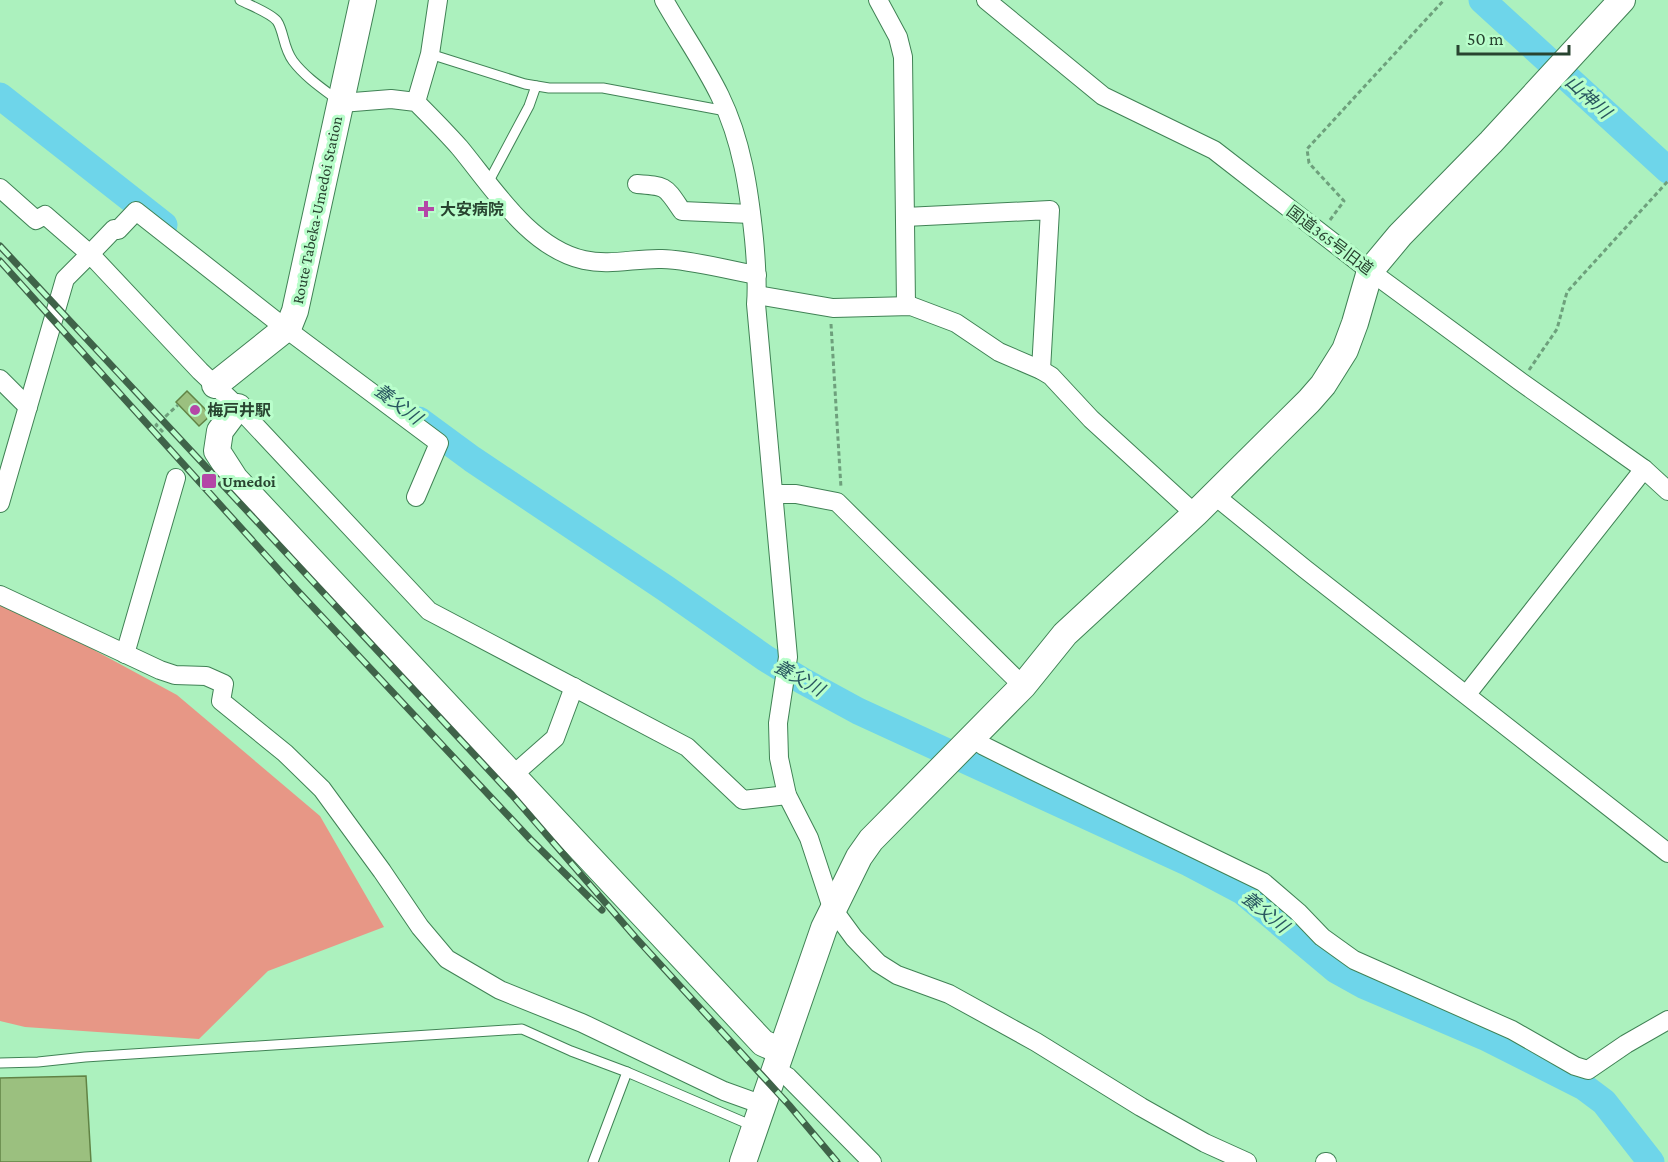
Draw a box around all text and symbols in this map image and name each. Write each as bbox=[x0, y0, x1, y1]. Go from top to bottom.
scale bar bbox=[1458, 18, 1569, 56]
text: 50 m bbox=[1467, 29, 1504, 49]
water label: 山神川 bbox=[1561, 72, 1616, 124]
street label: Route Tabeka-Umedoi Station bbox=[289, 114, 345, 305]
marker: 大安病院 bbox=[417, 200, 435, 218]
place label: 大安病院 bbox=[440, 201, 504, 218]
street label: 国道365号旧道 bbox=[1284, 202, 1376, 278]
water label: 養父川 bbox=[370, 380, 427, 429]
place label: 梅戸井駅 bbox=[207, 401, 271, 419]
marker: 梅戸井駅 bbox=[188, 403, 202, 417]
marker: Umedoi bbox=[200, 472, 218, 490]
place label: Umedoi bbox=[222, 473, 276, 490]
water label: 養父川 bbox=[771, 656, 829, 701]
water label: 養父川 bbox=[1238, 887, 1294, 938]

